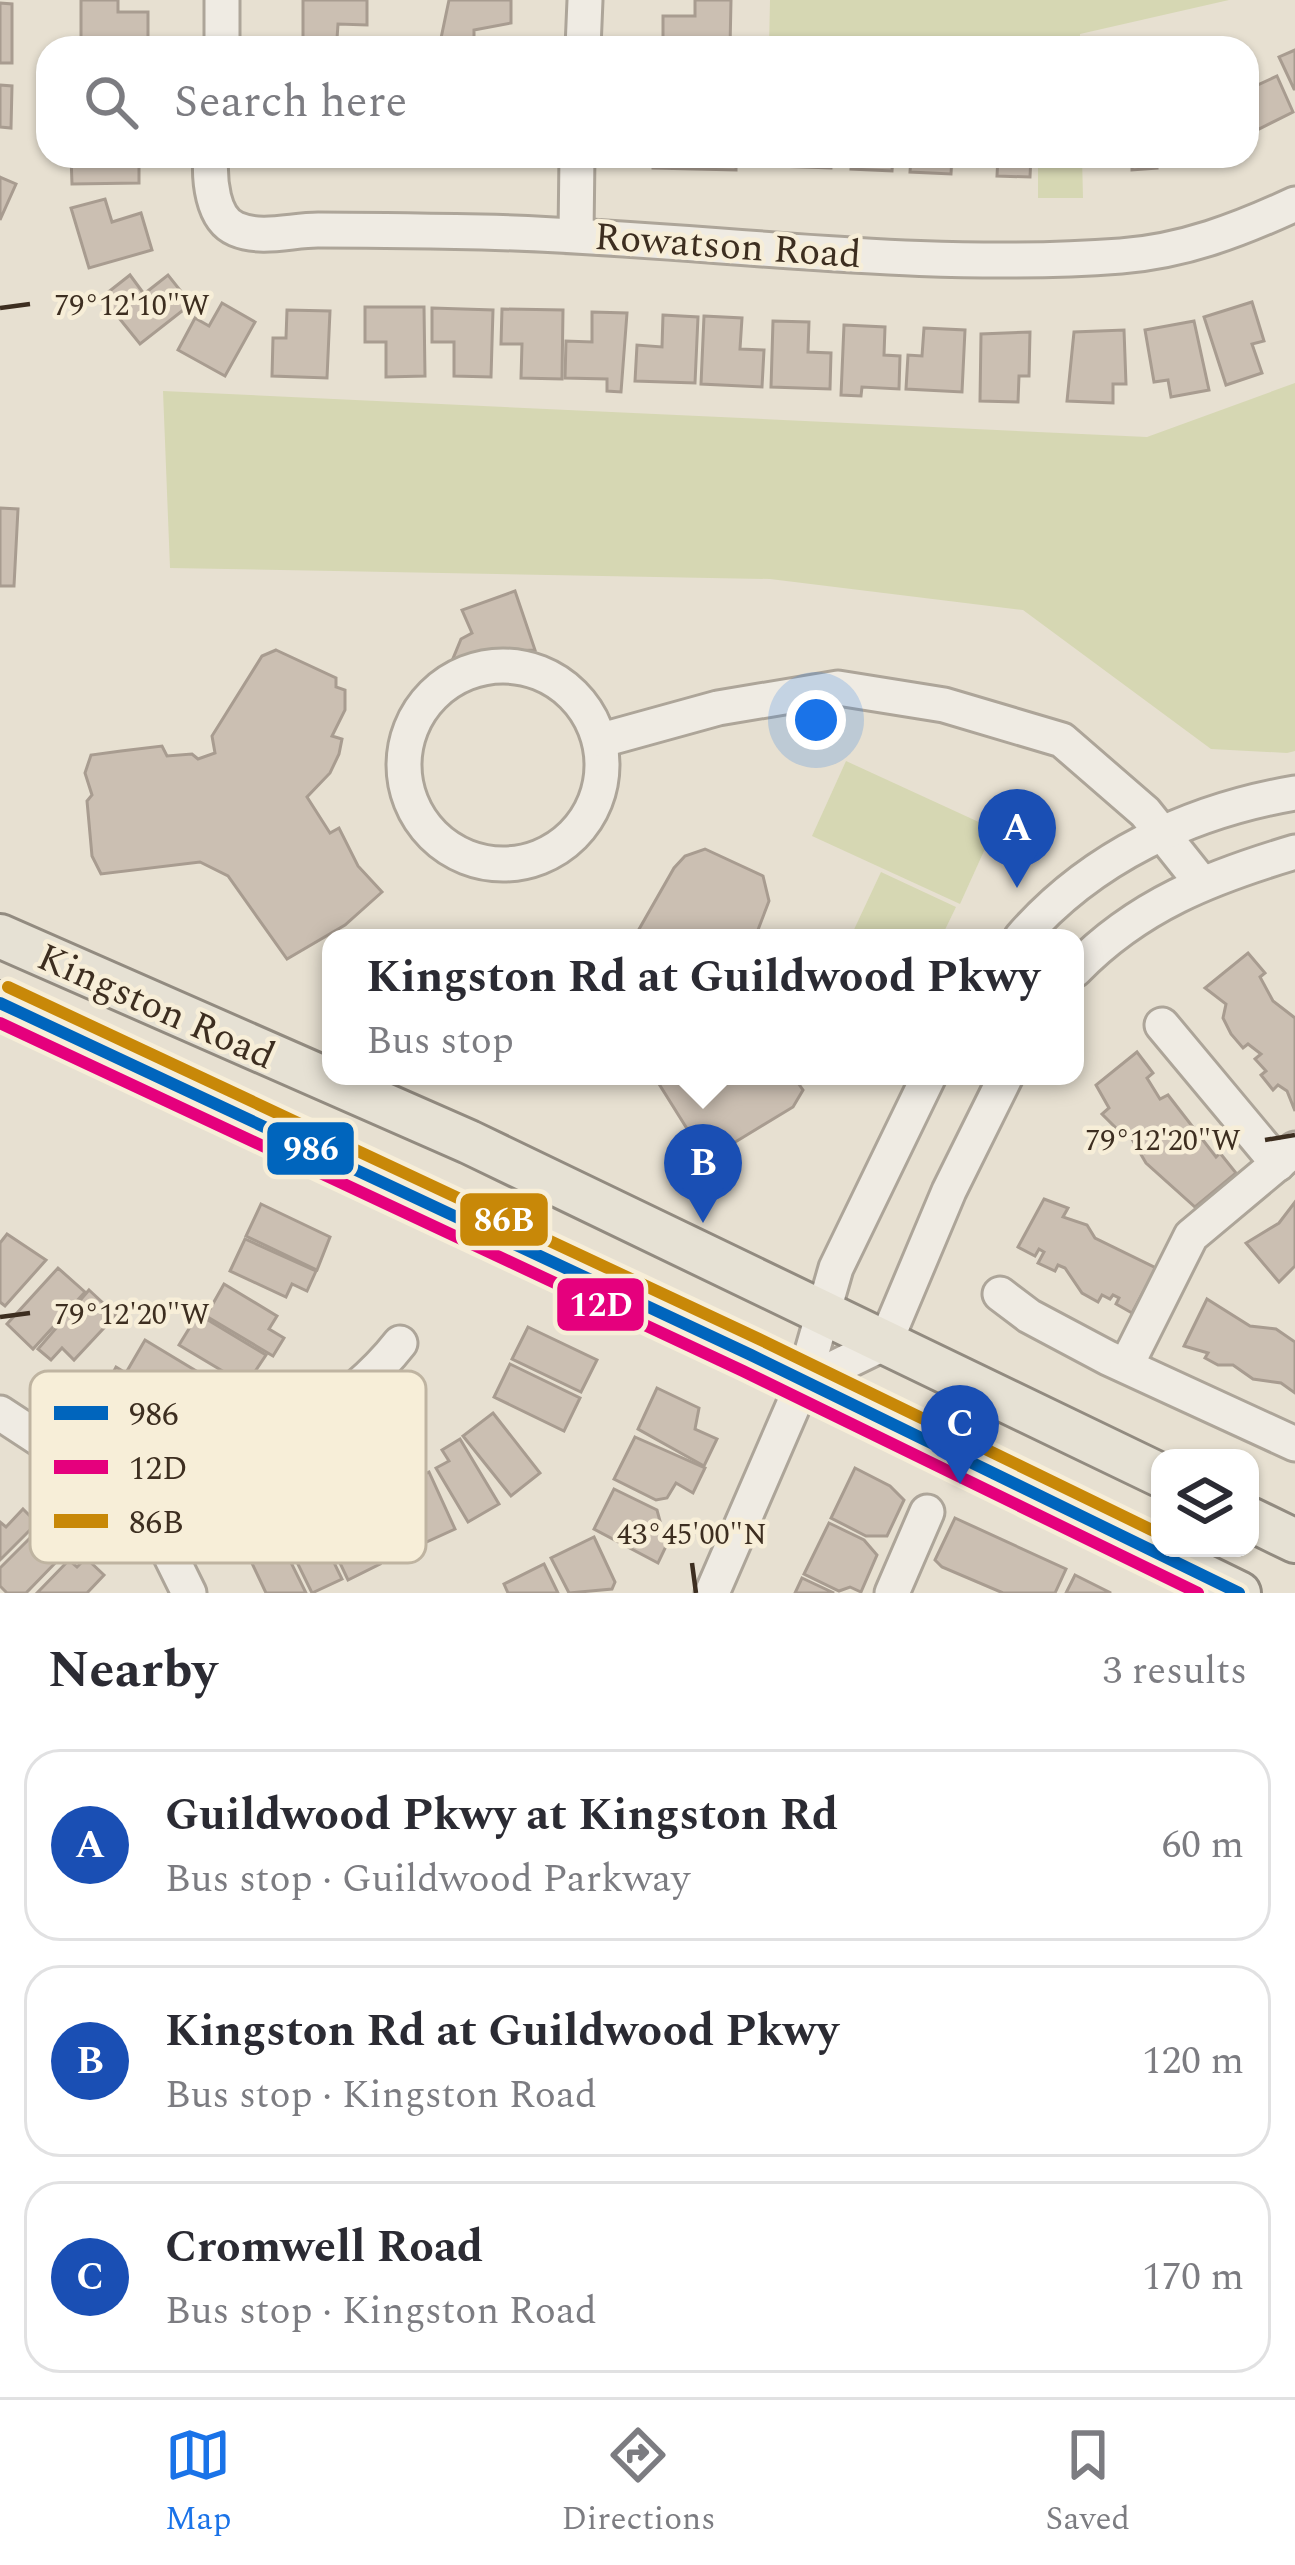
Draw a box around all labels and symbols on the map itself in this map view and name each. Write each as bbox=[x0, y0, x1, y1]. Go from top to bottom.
street label: Rowatson Road bbox=[592, 208, 863, 285]
text: 79°12'10"W bbox=[54, 283, 210, 329]
your location bbox=[786, 690, 846, 750]
pin: A bbox=[978, 789, 1056, 888]
street label: Kingston Road bbox=[28, 928, 284, 1086]
text: 79°12'20"W bbox=[1085, 1118, 1241, 1164]
line badge: 986 bbox=[265, 1120, 356, 1177]
pin: B bbox=[664, 1124, 742, 1223]
text: 986 bbox=[283, 1125, 339, 1175]
line badge: 86B bbox=[458, 1191, 550, 1248]
text: 86B bbox=[474, 1196, 534, 1246]
line badge: 12D bbox=[555, 1276, 646, 1333]
text: 12D bbox=[569, 1281, 633, 1331]
text: 79°12'20"W bbox=[54, 1292, 210, 1338]
legend bbox=[30, 1371, 426, 1563]
pin: C bbox=[921, 1385, 999, 1484]
text: 986 bbox=[129, 1390, 179, 1440]
text: 12D bbox=[129, 1444, 188, 1494]
text: 86B bbox=[129, 1498, 184, 1548]
text: 43°45'00"N bbox=[617, 1512, 767, 1558]

